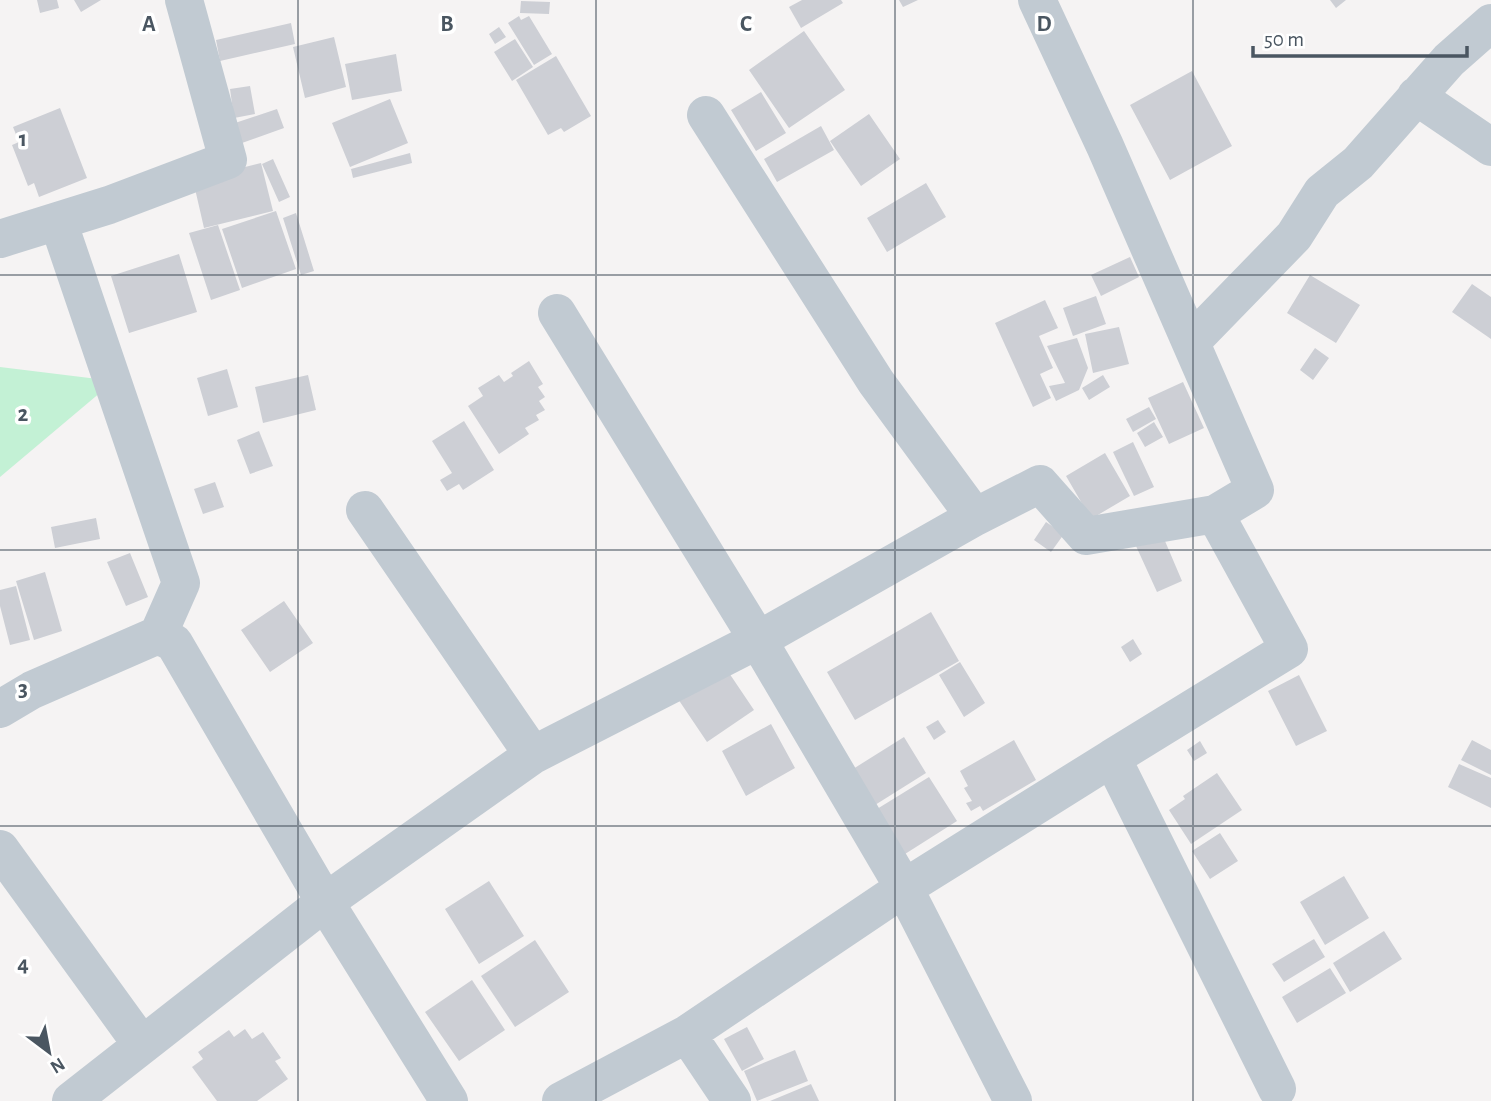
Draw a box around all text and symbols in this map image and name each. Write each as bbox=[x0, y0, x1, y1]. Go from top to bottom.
text: A bbox=[142, 13, 156, 36]
text: B bbox=[440, 13, 454, 36]
text: C bbox=[740, 13, 752, 36]
text: D bbox=[1036, 13, 1052, 36]
scale bar bbox=[1253, 14, 1466, 58]
text: 50 m bbox=[1264, 29, 1304, 50]
text: 1 bbox=[19, 128, 27, 151]
text: 2 bbox=[18, 403, 29, 426]
text: 3 bbox=[18, 678, 28, 701]
text: 4 bbox=[17, 953, 29, 976]
north arrow bbox=[14, 1017, 84, 1087]
text: N bbox=[47, 1054, 68, 1077]

